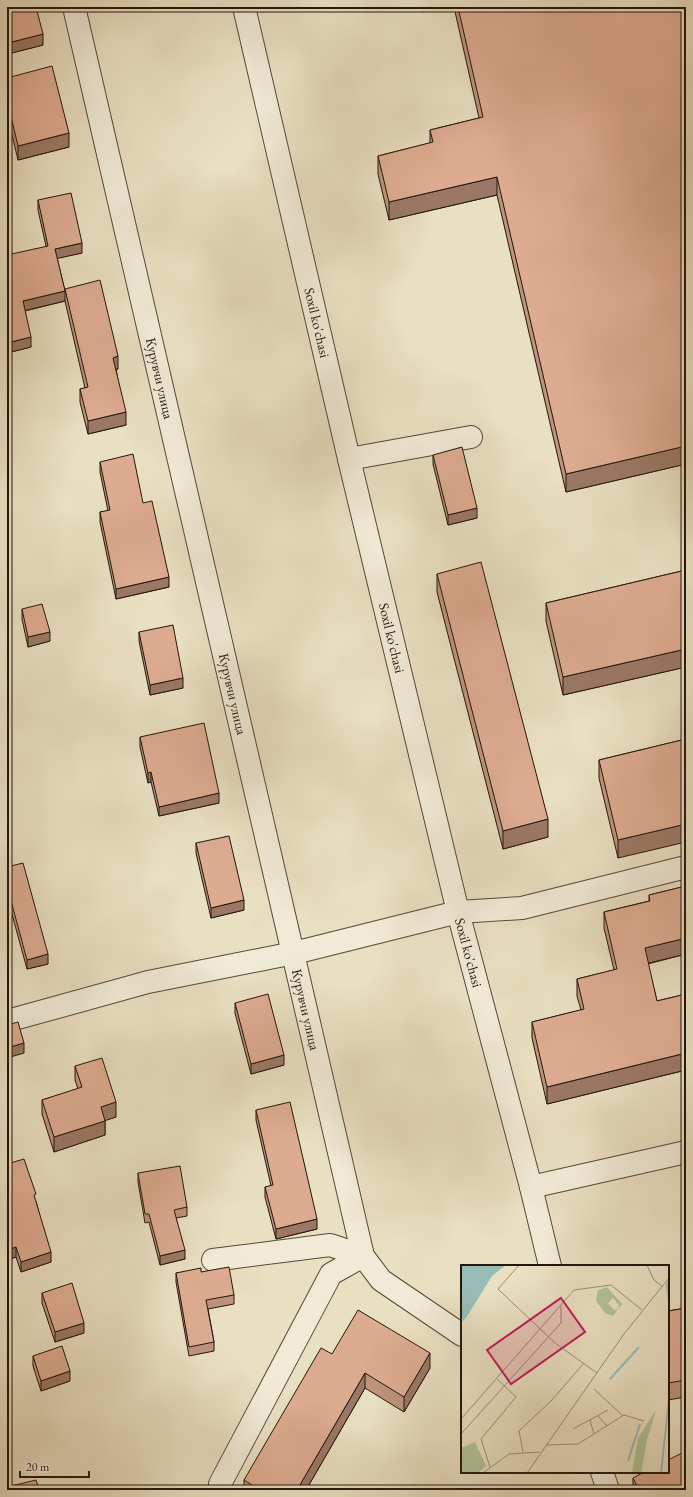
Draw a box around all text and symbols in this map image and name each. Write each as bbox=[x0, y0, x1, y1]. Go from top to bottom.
street label: Soxil ko'chasi bbox=[300, 286, 334, 360]
street label: Курувчи улица bbox=[142, 336, 178, 421]
street label: Soxil ko'chasi bbox=[375, 601, 409, 675]
street label: Курувчи улица bbox=[215, 651, 251, 737]
street label: Soxil ko'chasi bbox=[451, 916, 487, 990]
street label: Курувчи улица bbox=[288, 967, 324, 1052]
inset map bbox=[461, 1265, 669, 1473]
scale bar bbox=[20, 1453, 89, 1479]
text: 20 m bbox=[26, 1459, 50, 1475]

